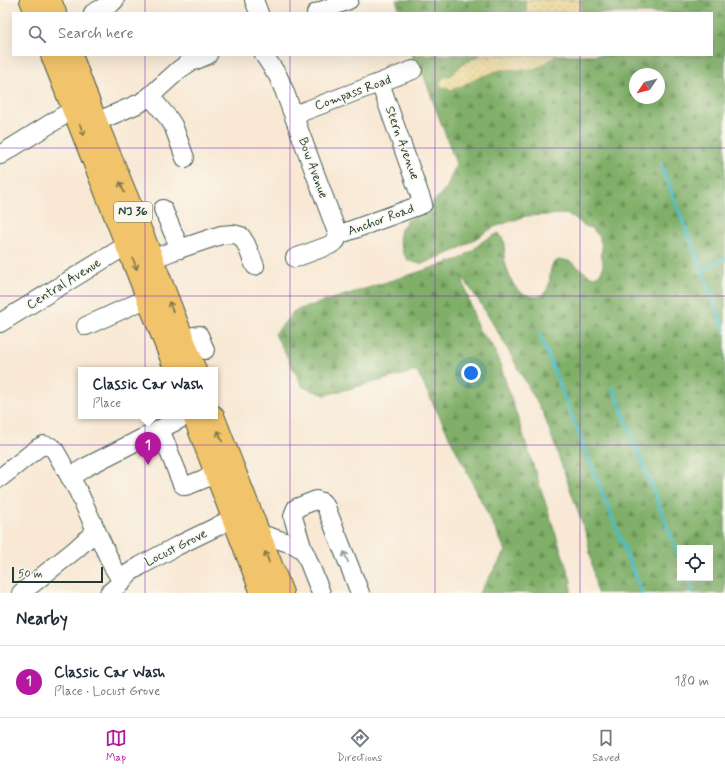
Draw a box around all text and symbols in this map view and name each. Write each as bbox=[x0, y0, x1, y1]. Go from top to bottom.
search box bbox=[12, 12, 713, 56]
icon: search bbox=[26, 23, 48, 45]
text: Search here bbox=[58, 24, 134, 44]
north arrow bbox=[629, 68, 665, 104]
street label: Compass Road bbox=[312, 71, 394, 115]
street label: Stern Avenue bbox=[381, 104, 423, 182]
one-way arrow bbox=[79, 124, 87, 136]
street label: Bow Avenue bbox=[294, 135, 332, 201]
one-way arrow bbox=[118, 181, 126, 193]
street label: Anchor Road bbox=[345, 200, 417, 240]
road number: NJ 36 bbox=[114, 202, 152, 222]
street label: Central Avenue bbox=[24, 254, 104, 314]
one-way arrow bbox=[131, 258, 139, 270]
one-way arrow bbox=[166, 302, 174, 314]
your location bbox=[461, 363, 481, 383]
popup bbox=[78, 367, 218, 419]
text: Classic Car Wash bbox=[92, 375, 204, 395]
text: Place bbox=[92, 395, 121, 412]
one-way arrow bbox=[216, 430, 224, 442]
pin: 1 bbox=[135, 432, 161, 465]
street label: Locust Grove bbox=[142, 525, 210, 571]
map controls bbox=[677, 545, 713, 581]
button: locate bbox=[677, 545, 713, 581]
one-way arrow bbox=[263, 551, 271, 563]
one-way arrow bbox=[342, 551, 350, 563]
scale bar bbox=[12, 565, 103, 584]
text: 50 m bbox=[18, 567, 43, 581]
text: Nearby bbox=[16, 608, 68, 630]
text: Classic Car Wash bbox=[54, 663, 165, 683]
text: 1 bbox=[26, 673, 32, 690]
text: 180 m bbox=[674, 673, 709, 690]
text: Place · Locust Grove bbox=[54, 683, 160, 700]
tab: Map bbox=[105, 727, 127, 765]
tab: Directions bbox=[337, 727, 382, 765]
tab: Saved bbox=[592, 727, 620, 765]

